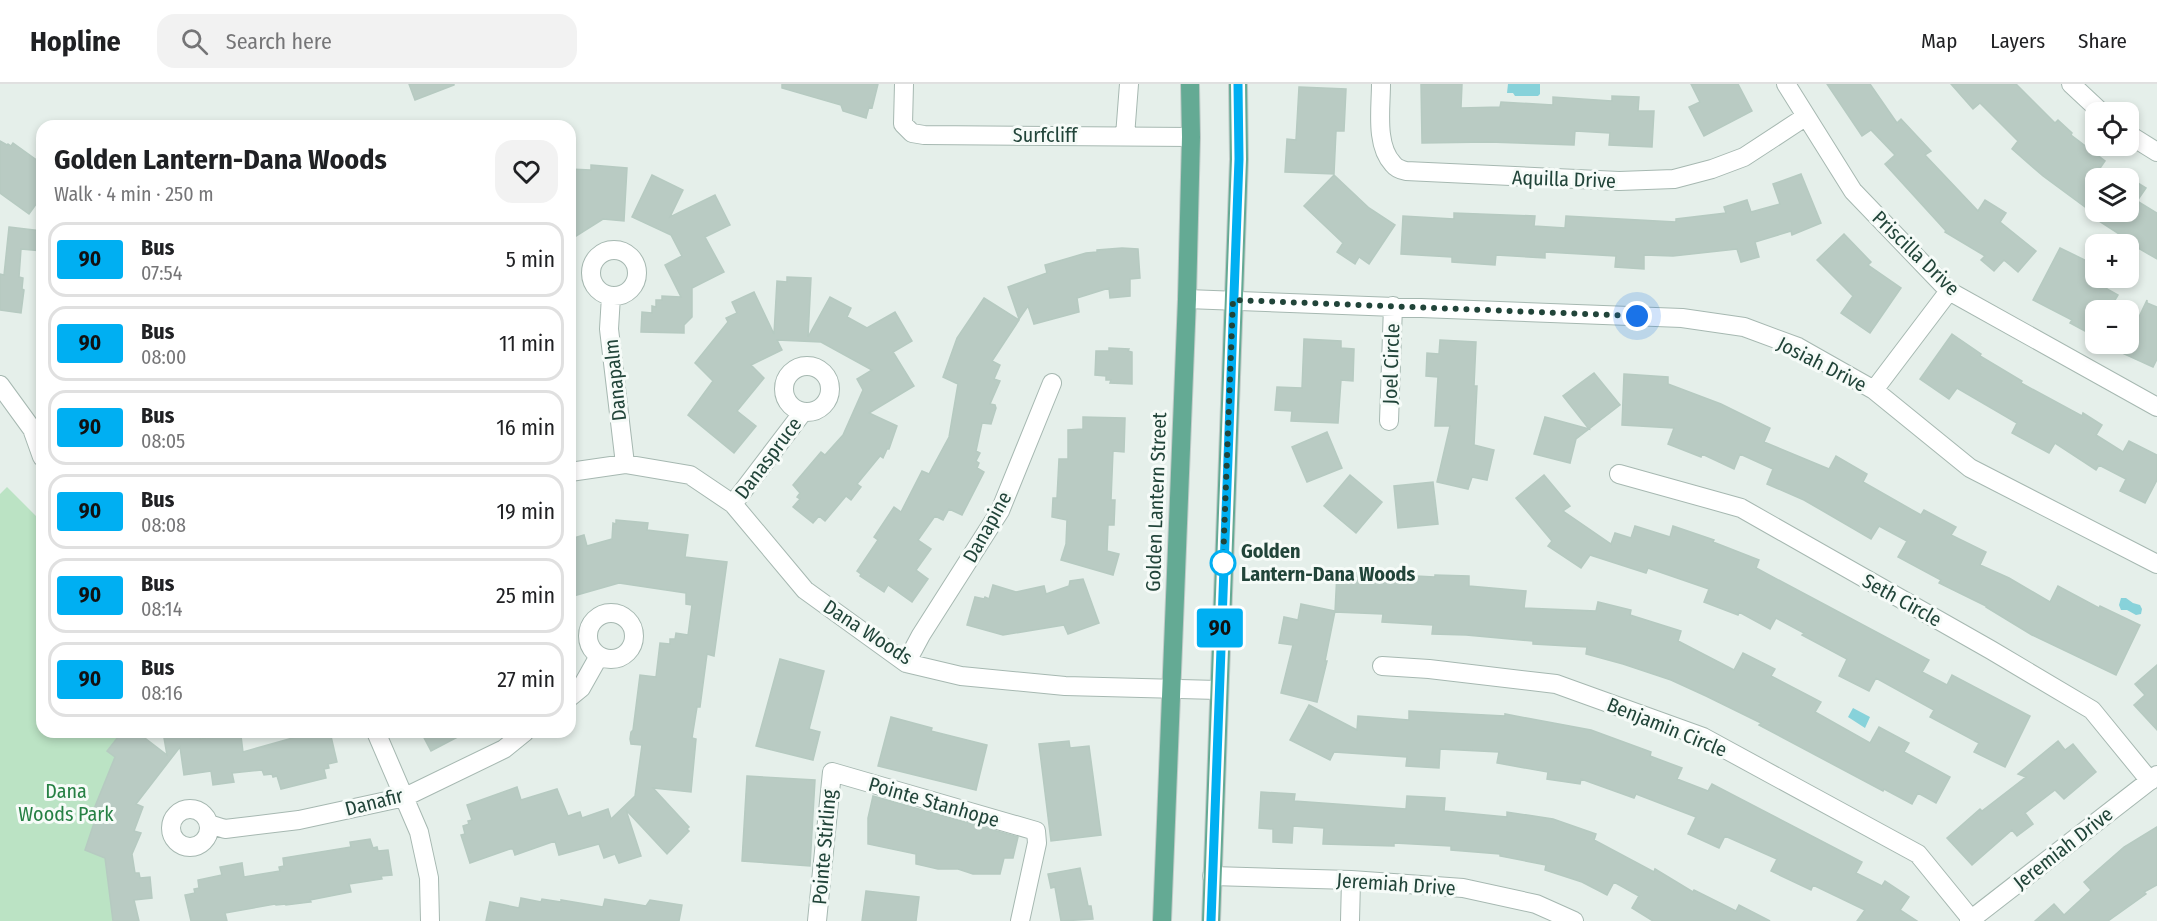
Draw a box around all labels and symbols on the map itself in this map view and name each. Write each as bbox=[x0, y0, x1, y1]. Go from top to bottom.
street label: Surfcliff bbox=[1013, 123, 1079, 147]
street label: Aquilla Drive bbox=[1512, 165, 1616, 193]
street label: Priscilla Drive bbox=[1868, 206, 1964, 300]
your location bbox=[1622, 301, 1652, 331]
street label: Joel Circle bbox=[1378, 323, 1404, 405]
street label: Josiah Drive bbox=[1773, 331, 1871, 397]
street label: Danapalm bbox=[599, 338, 631, 422]
street label: Golden Lantern Street bbox=[1141, 411, 1171, 592]
street label: Danaspruce bbox=[729, 412, 807, 504]
street label: Danapine bbox=[958, 487, 1016, 567]
place label: Golden Lantern-Dana Woods bbox=[1241, 539, 1415, 586]
marker: Golden Lantern-Dana Woods bbox=[1210, 550, 1236, 576]
street label: Seth Circle bbox=[1858, 568, 1946, 632]
street label: Dana Woods bbox=[819, 594, 917, 670]
line badge: 90 bbox=[1193, 608, 1247, 648]
street label: Benjamin Circle bbox=[1604, 692, 1730, 762]
street label: Pointe Stanhope bbox=[866, 772, 1002, 832]
park label: Dana Woods Park bbox=[18, 779, 114, 826]
street label: Danafir bbox=[342, 783, 406, 821]
street label: Pointe Stirling bbox=[807, 788, 841, 906]
street label: Jeremiah Drive bbox=[2009, 802, 2117, 894]
street label: Jeremiah Drive bbox=[1336, 868, 1456, 900]

